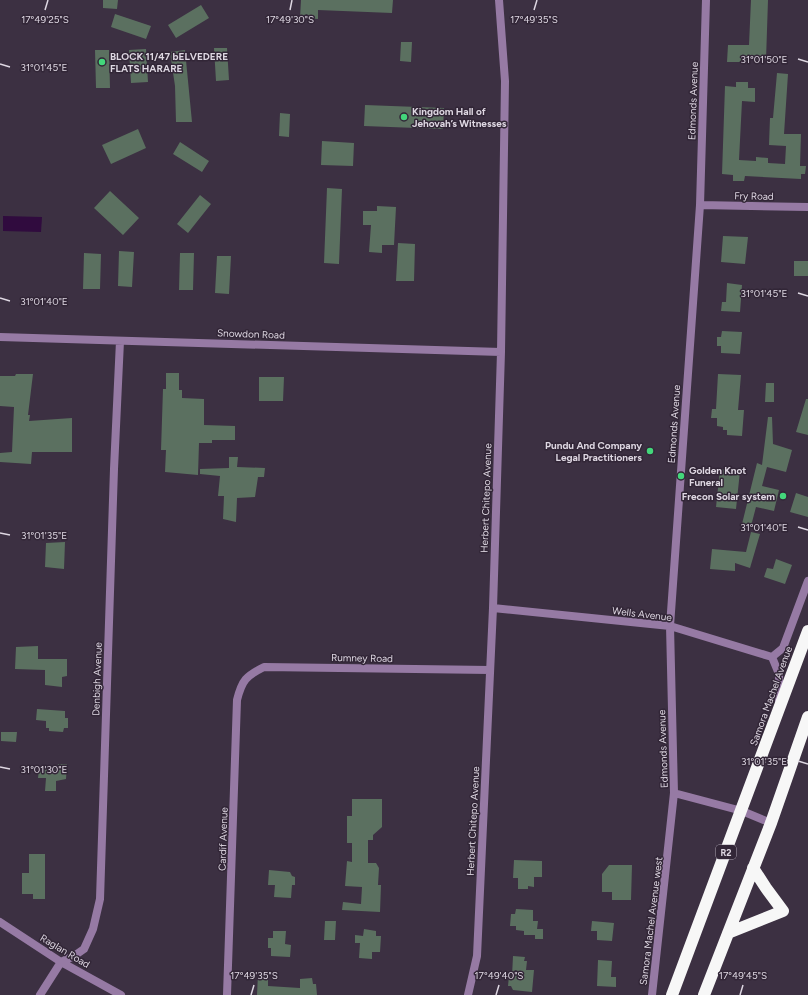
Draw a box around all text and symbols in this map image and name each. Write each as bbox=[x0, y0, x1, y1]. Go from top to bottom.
text: 17°49'25"S bbox=[21, 13, 69, 26]
text: 17°49'30"S bbox=[266, 13, 314, 26]
text: 17°49'35"S bbox=[510, 13, 558, 26]
place label: BLOCK 11/47 bELVEDERE FLATS HARARE bbox=[110, 50, 228, 75]
text: 31°01'50"E bbox=[740, 53, 788, 66]
marker: BLOCK 11/47 bELVEDERE FLATS HARARE bbox=[97, 57, 107, 67]
text: 31°01'45"E bbox=[21, 61, 68, 74]
street label: Edmonds Avenue bbox=[685, 61, 701, 140]
place label: Kingdom Hall of Jehovah’s Witnesses bbox=[412, 105, 507, 130]
marker: Kingdom Hall of Jehovah’s Witnesses bbox=[399, 112, 409, 122]
street label: Fry Road bbox=[734, 189, 774, 203]
text: 31°01'45"E bbox=[741, 287, 788, 300]
text: 31°01'40"E bbox=[20, 295, 68, 308]
street label: Snowdon Road bbox=[217, 326, 285, 342]
street label: Edmonds Avenue bbox=[665, 384, 683, 464]
place label: Pundu And Company Legal Practitioners bbox=[545, 439, 642, 464]
street label: Herbert Chitepo Avenue bbox=[478, 442, 494, 553]
marker: Pundu And Company Legal Practitioners bbox=[645, 446, 655, 456]
place label: Golden Knot Funeral bbox=[689, 464, 746, 489]
marker: Golden Knot Funeral bbox=[676, 471, 686, 481]
place label: Frecon Solar system bbox=[682, 490, 775, 503]
marker: Frecon Solar system bbox=[778, 491, 788, 501]
text: 31°01'40"E bbox=[740, 521, 788, 534]
text: 31°01'35"E bbox=[21, 529, 67, 542]
street label: Wells Avenue bbox=[611, 604, 673, 624]
street label: Denbigh Avenue bbox=[89, 641, 105, 716]
street label: Samora Machel Avenue bbox=[747, 644, 795, 748]
street label: Rumney Road bbox=[331, 651, 393, 665]
street label: Edmonds Avenue bbox=[655, 709, 671, 788]
text: 31°01'35"E bbox=[741, 755, 787, 768]
text: 31°01'30"E bbox=[21, 763, 67, 776]
street label: Herbert Chitepo Avenue bbox=[464, 765, 482, 876]
street label: Cardif Avenue bbox=[215, 806, 231, 871]
road number: R2 bbox=[716, 845, 736, 859]
street label: Samora Machel Avenue west bbox=[637, 856, 665, 986]
street label: Raglan Road bbox=[38, 931, 92, 971]
text: 17°49'35"S bbox=[230, 969, 278, 982]
text: 17°49'40"S bbox=[474, 969, 524, 982]
text: 17°49'45"S bbox=[719, 969, 767, 982]

